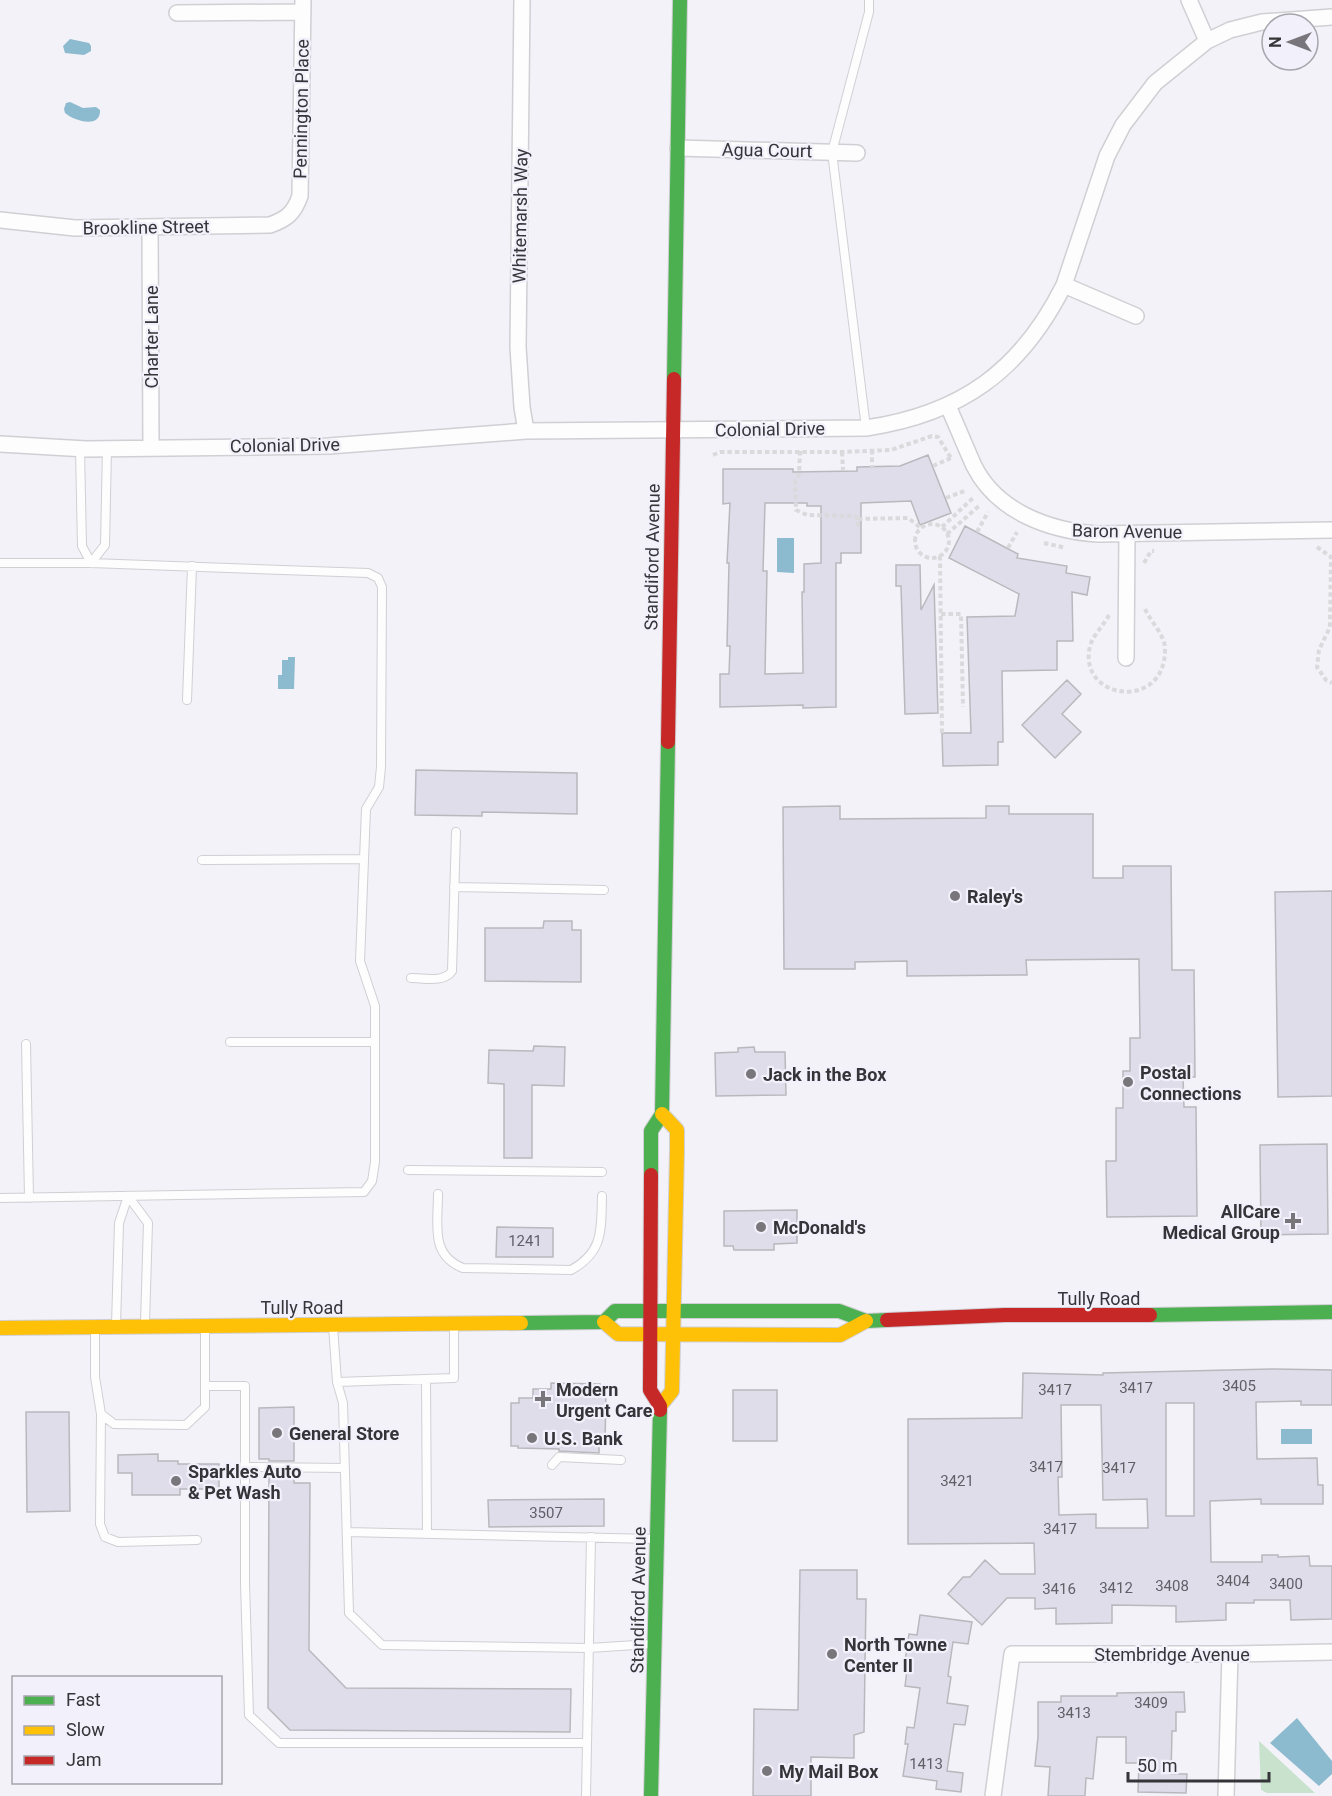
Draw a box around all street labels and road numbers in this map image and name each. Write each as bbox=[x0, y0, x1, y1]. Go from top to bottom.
street label: Pennington Place bbox=[289, 39, 313, 179]
street label: Agua Court bbox=[722, 139, 812, 161]
street label: Whitemarsh Way bbox=[508, 148, 532, 284]
street label: Brookline Street bbox=[82, 215, 210, 239]
street label: Charter Lane bbox=[141, 286, 162, 388]
street label: Colonial Drive bbox=[715, 418, 825, 440]
street label: Colonial Drive bbox=[230, 434, 340, 456]
street label: Standiford Avenue bbox=[640, 483, 664, 631]
street label: Baron Avenue bbox=[1072, 520, 1182, 542]
street label: Tully Road bbox=[1058, 1288, 1140, 1309]
street label: Tully Road bbox=[261, 1297, 343, 1318]
street label: Standiford Avenue bbox=[626, 1526, 650, 1674]
street label: Stembridge Avenue bbox=[1094, 1644, 1250, 1665]

